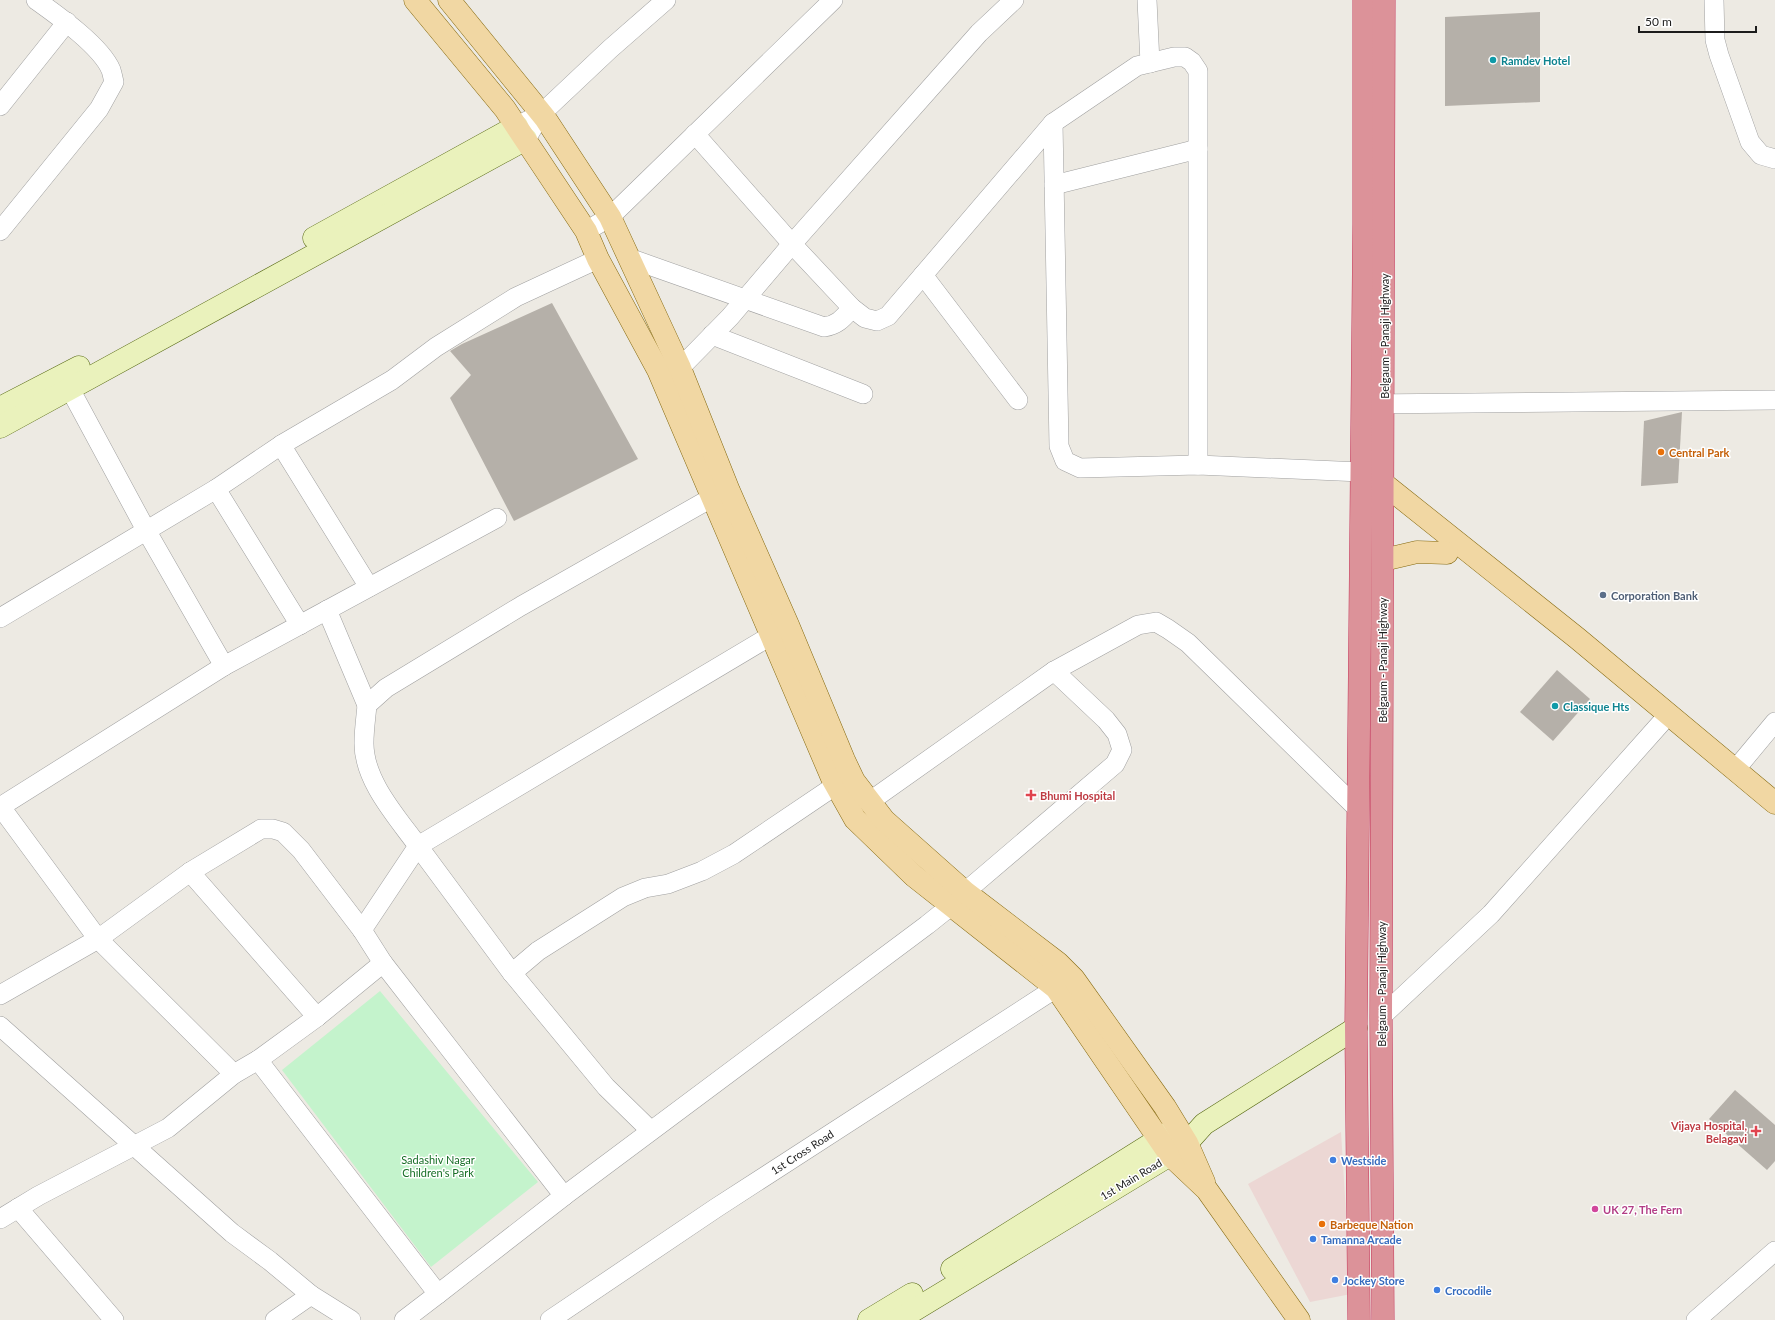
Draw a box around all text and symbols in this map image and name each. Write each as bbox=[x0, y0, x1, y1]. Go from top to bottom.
scale bar bbox=[1639, 8, 1756, 34]
text: 50 m bbox=[1645, 14, 1672, 29]
place label: Ramdev Hotel bbox=[1501, 54, 1570, 67]
marker: Ramdev Hotel bbox=[1488, 55, 1498, 65]
street label: Belgaum - Panaji Highway bbox=[1378, 273, 1391, 399]
place label: Central Park bbox=[1669, 446, 1730, 459]
marker: Central Park bbox=[1656, 447, 1666, 457]
place label: Corporation Bank bbox=[1611, 589, 1698, 602]
marker: Corporation Bank bbox=[1598, 590, 1608, 600]
street label: Belgaum - Panaji Highway bbox=[1376, 597, 1389, 723]
place label: Classique Hts bbox=[1563, 700, 1629, 713]
marker: Classique Hts bbox=[1550, 701, 1560, 711]
marker: Bhumi Hospital bbox=[1025, 789, 1037, 801]
place label: Bhumi Hospital bbox=[1040, 789, 1115, 802]
street label: Belgaum - Panaji Highway bbox=[1375, 921, 1388, 1047]
place label: Vijaya Hospital, Belagavi bbox=[1670, 1119, 1747, 1145]
marker: Vijaya Hospital, Belagavi bbox=[1750, 1125, 1762, 1137]
street label: 1st Cross Road bbox=[768, 1127, 836, 1177]
park label: Sadashiv Nagar Children's Park bbox=[401, 1153, 475, 1179]
place label: Westside bbox=[1341, 1154, 1387, 1167]
marker: Westside bbox=[1328, 1155, 1338, 1165]
street label: 1st Main Road bbox=[1098, 1156, 1164, 1202]
place label: UK 27, The Fern bbox=[1603, 1203, 1682, 1216]
marker: UK 27, The Fern bbox=[1590, 1204, 1600, 1214]
place label: Barbeque Nation bbox=[1330, 1218, 1413, 1231]
marker: Barbeque Nation bbox=[1317, 1219, 1327, 1229]
place label: Tamanna Arcade bbox=[1321, 1233, 1402, 1246]
marker: Tamanna Arcade bbox=[1308, 1234, 1318, 1244]
place label: Jockey Store bbox=[1343, 1274, 1405, 1287]
marker: Jockey Store bbox=[1330, 1275, 1340, 1285]
place label: Crocodile bbox=[1445, 1284, 1492, 1297]
marker: Crocodile bbox=[1432, 1285, 1442, 1295]

